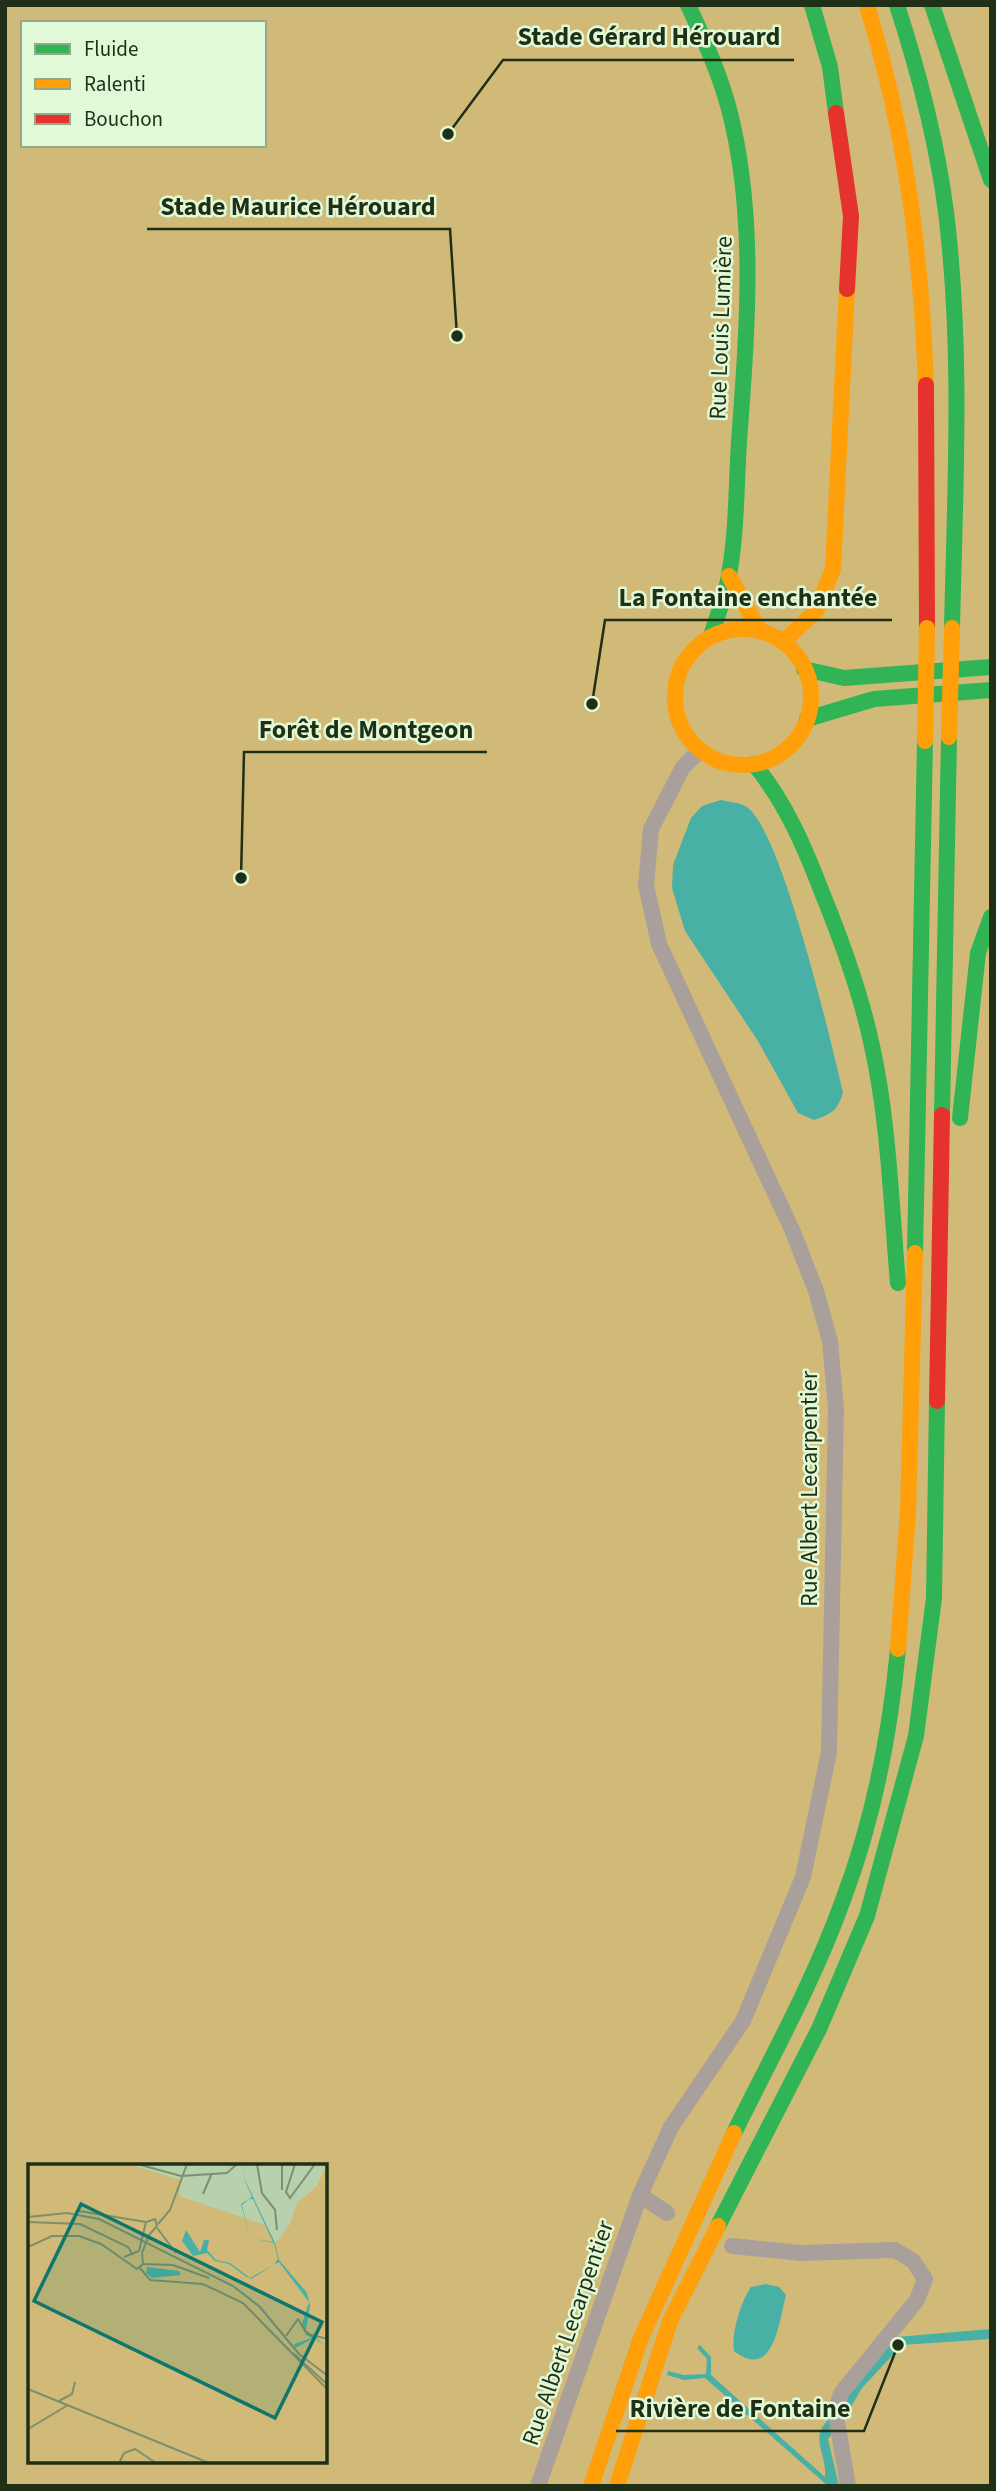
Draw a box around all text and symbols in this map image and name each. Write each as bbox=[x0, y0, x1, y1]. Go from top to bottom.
callout: Stade Gérard Hérouard bbox=[503, 13, 794, 60]
text: Stade Gérard Hérouard bbox=[518, 18, 780, 55]
legend bbox=[21, 21, 266, 147]
text: Fluide bbox=[84, 34, 138, 64]
text: Ralenti bbox=[84, 69, 146, 99]
text: Bouchon bbox=[84, 104, 163, 134]
callout: Stade Maurice Hérouard bbox=[147, 182, 450, 229]
text: Stade Maurice Hérouard bbox=[160, 188, 436, 225]
street label: Rue Louis Lumière bbox=[700, 236, 742, 420]
callout: La Fontaine enchantée bbox=[605, 573, 892, 620]
text: La Fontaine enchantée bbox=[618, 579, 878, 616]
callout: Forêt de Montgeon bbox=[244, 705, 487, 752]
text: Forêt de Montgeon bbox=[259, 711, 473, 748]
street label: Rue Albert Lecarpentier bbox=[792, 1370, 827, 1607]
inset map bbox=[28, 2164, 327, 2463]
street label: Rue Albert Lecarpentier bbox=[513, 2215, 623, 2450]
callout: Rivière de Fontaine bbox=[616, 2384, 864, 2431]
text: Rivière de Fontaine bbox=[630, 2390, 850, 2427]

